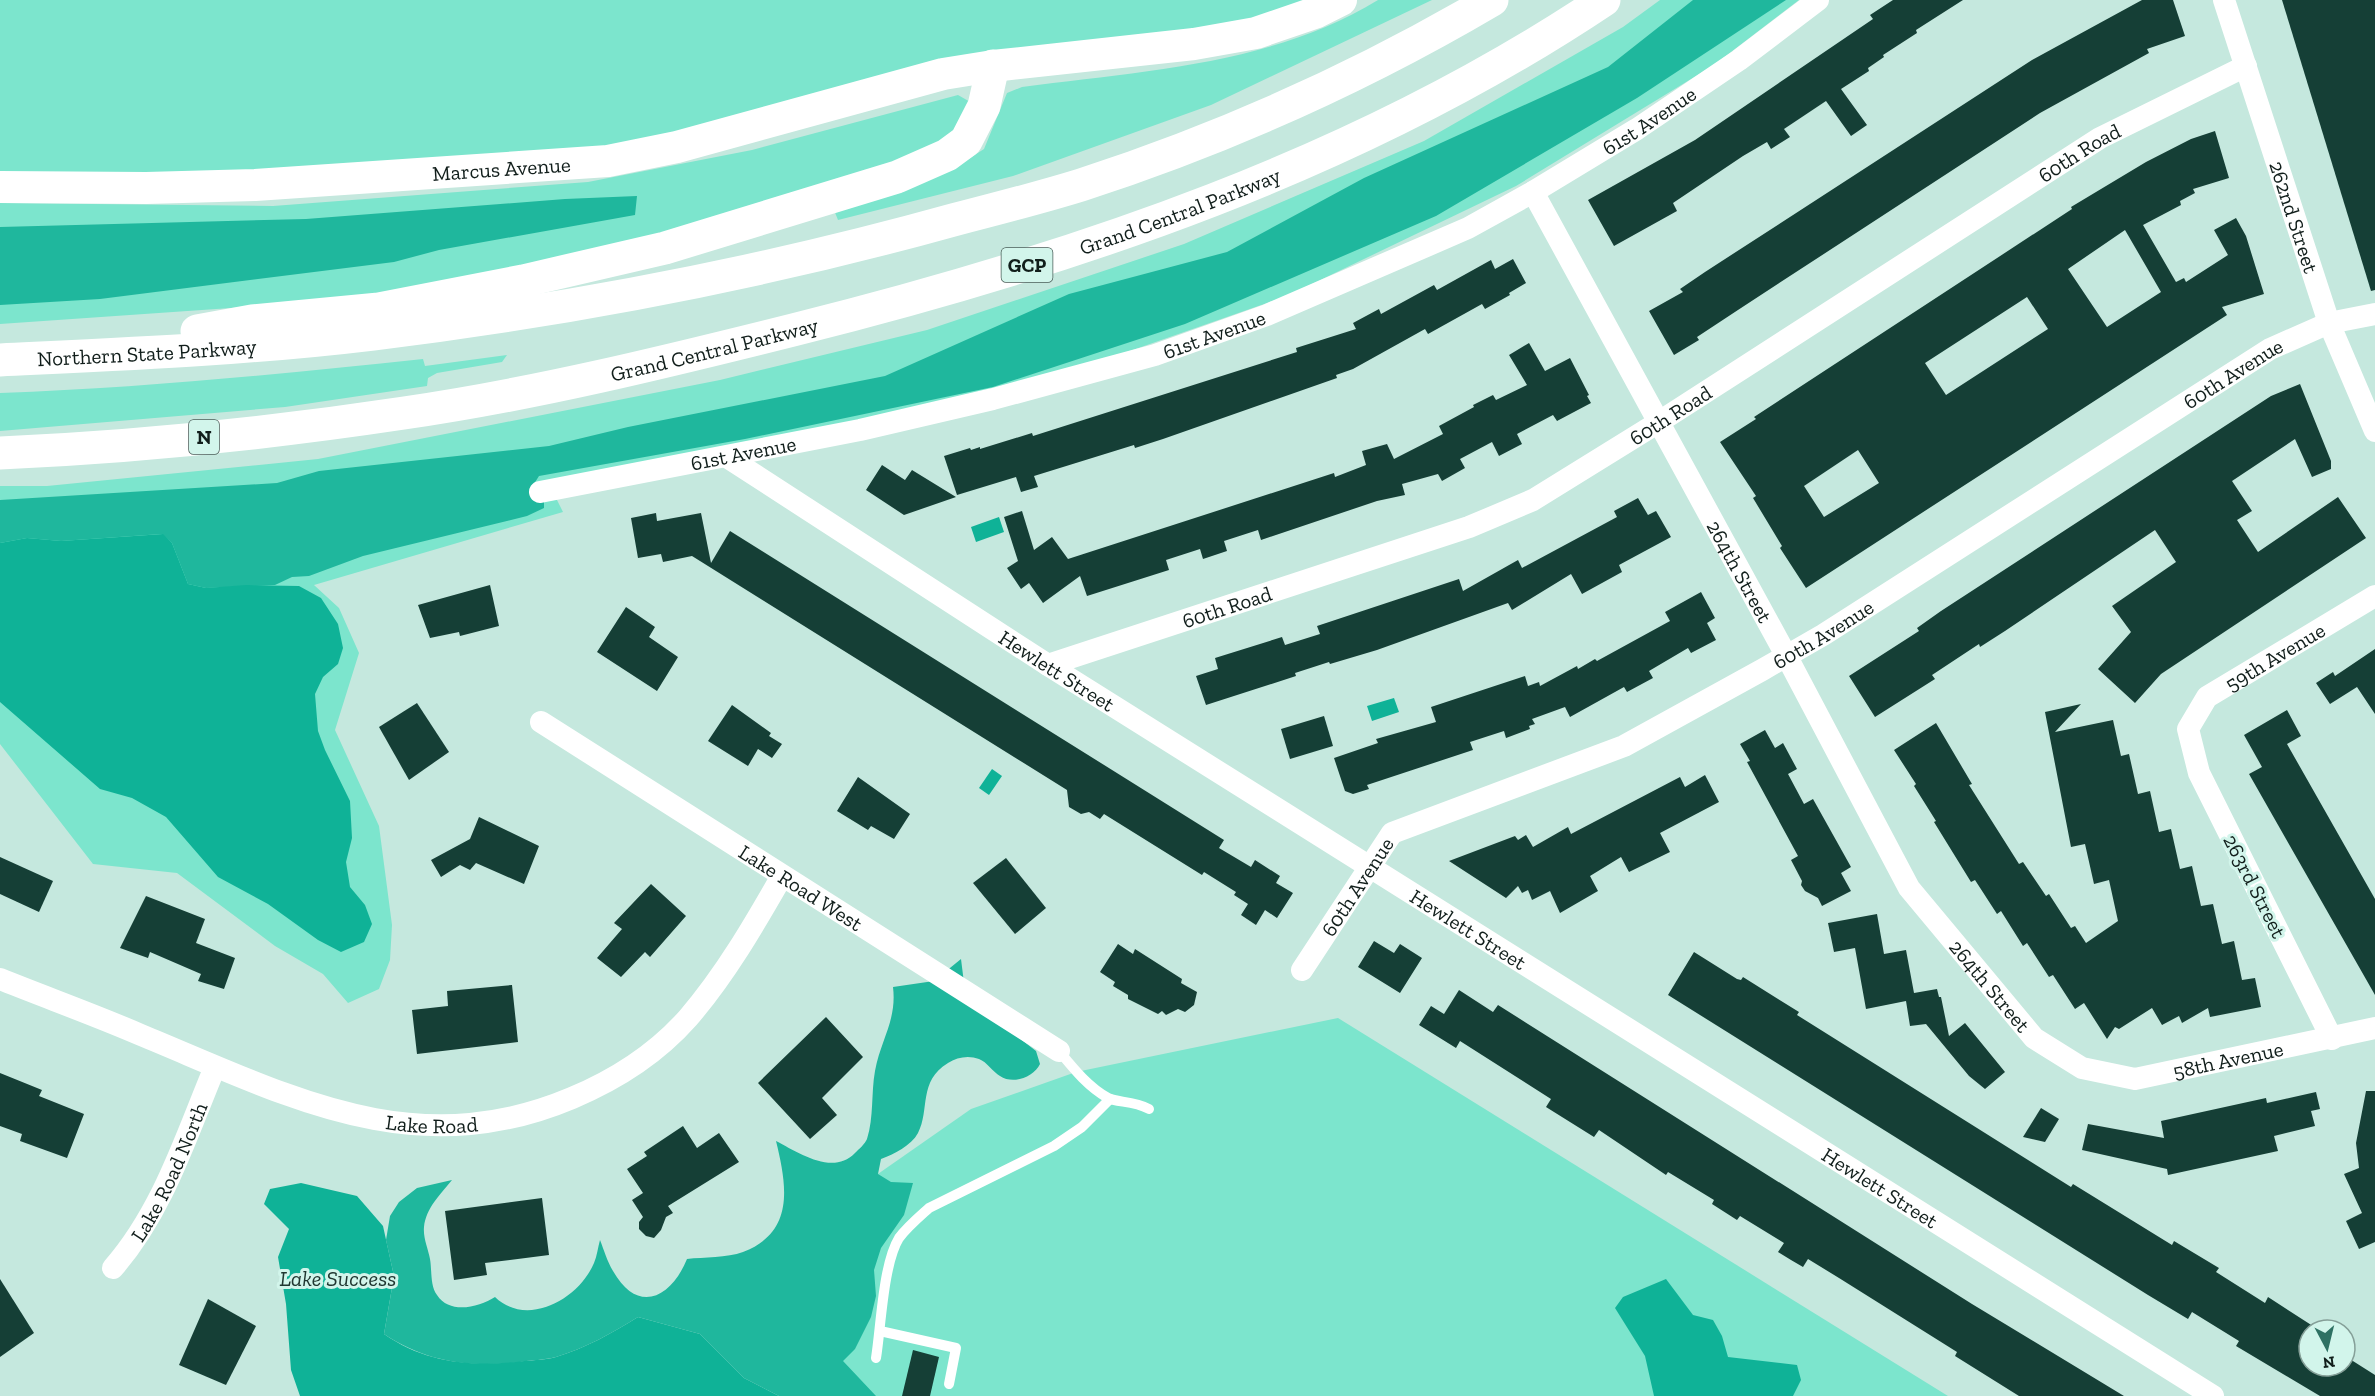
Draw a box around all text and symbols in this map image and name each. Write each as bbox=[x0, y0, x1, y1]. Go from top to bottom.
street label: 61st Avenue bbox=[1597, 80, 1701, 160]
street label: 60th Road bbox=[2033, 117, 2125, 187]
street label: Marcus Avenue bbox=[431, 151, 572, 185]
street label: 262nd Street bbox=[2265, 158, 2324, 276]
street label: Grand Central Parkway bbox=[1076, 161, 1284, 260]
road number: GCP bbox=[1002, 248, 1052, 282]
street label: 61st Avenue bbox=[1159, 304, 1269, 364]
street label: Grand Central Parkway bbox=[608, 312, 821, 386]
street label: 60th Avenue bbox=[2178, 332, 2287, 414]
street label: Northern State Parkway bbox=[37, 333, 258, 371]
street label: 60th Road bbox=[1624, 379, 1716, 450]
road number: N bbox=[189, 420, 219, 454]
street label: 61st Avenue bbox=[688, 430, 798, 475]
street label: 264th Street bbox=[1702, 516, 1778, 627]
street label: 60th Road bbox=[1179, 580, 1275, 633]
street label: 60th Avenue bbox=[1768, 594, 1878, 674]
street label: 59th Avenue bbox=[2220, 617, 2329, 696]
street label: Hewlett Street bbox=[995, 624, 1120, 716]
street label: 263rd Street bbox=[2218, 830, 2292, 942]
street label: 60th Avenue bbox=[1315, 832, 1399, 941]
street label: Lake Road West bbox=[735, 839, 868, 936]
street label: Hewlett Street bbox=[1406, 883, 1531, 975]
street label: 264th Street bbox=[1945, 934, 2036, 1037]
street label: 58th Avenue bbox=[2170, 1035, 2285, 1083]
street label: Lake Road North bbox=[125, 1098, 212, 1246]
street label: Lake Road bbox=[384, 1109, 479, 1138]
street label: Hewlett Street bbox=[1818, 1141, 1943, 1233]
water label: Lake Success bbox=[279, 1265, 397, 1292]
north arrow bbox=[2297, 1318, 2357, 1378]
text: N bbox=[2322, 1352, 2336, 1373]

